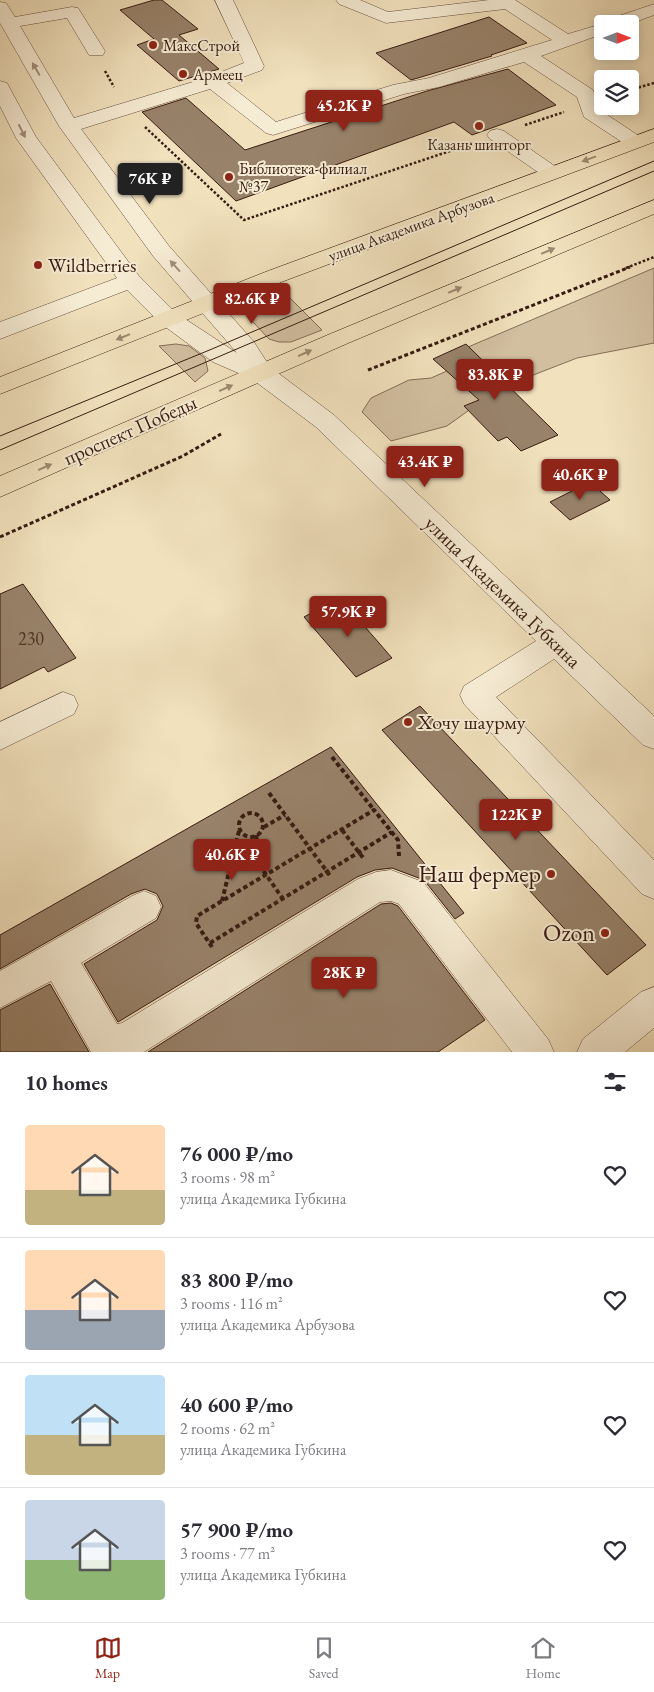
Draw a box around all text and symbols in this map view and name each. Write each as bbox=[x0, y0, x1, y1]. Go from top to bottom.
north arrow bbox=[594, 15, 639, 60]
map controls bbox=[594, 15, 639, 115]
place label: МаксСтрой bbox=[163, 35, 240, 56]
marker: МаксСтрой bbox=[147, 39, 159, 51]
one-way arrow bbox=[31, 62, 40, 76]
place label: Армеец bbox=[192, 64, 244, 85]
marker: Армеец bbox=[177, 68, 189, 80]
button: layers bbox=[594, 70, 639, 115]
pin: 45.2K ₽ bbox=[298, 90, 390, 132]
text: 45.2K ₽ bbox=[316, 95, 372, 116]
marker: Казань шинторг bbox=[473, 120, 485, 132]
one-way arrow bbox=[18, 124, 26, 138]
place label: Казань шинторг bbox=[427, 134, 531, 155]
one-way arrow bbox=[581, 155, 596, 163]
place label: Библиотека-филиал №37 bbox=[239, 158, 367, 197]
pin: 76K ₽ bbox=[115, 162, 185, 205]
text: 76K ₽ bbox=[129, 168, 171, 189]
marker: Библиотека-филиал №37 bbox=[223, 171, 235, 183]
street label: улица Академика Арбузова bbox=[325, 186, 498, 266]
one-way arrow bbox=[541, 246, 555, 254]
place label: Wildberries bbox=[48, 252, 136, 278]
marker: Wildberries bbox=[32, 259, 44, 271]
one-way arrow bbox=[169, 261, 181, 273]
pin: 82.6K ₽ bbox=[206, 282, 298, 325]
one-way arrow bbox=[448, 286, 463, 294]
text: 82.6K ₽ bbox=[224, 288, 280, 309]
one-way arrow bbox=[115, 333, 130, 341]
one-way arrow bbox=[298, 349, 312, 357]
pin: 83.8K ₽ bbox=[449, 358, 541, 401]
text: 83.8K ₽ bbox=[467, 364, 523, 385]
one-way arrow bbox=[219, 384, 233, 392]
street label: проспект Победы bbox=[59, 389, 201, 471]
pin: 43.4K ₽ bbox=[379, 446, 471, 488]
text: 43.4K ₽ bbox=[397, 451, 453, 472]
pin: 40.6K ₽ bbox=[534, 458, 626, 501]
one-way arrow bbox=[38, 463, 52, 471]
text: 40.6K ₽ bbox=[552, 464, 608, 485]
street label: улица Академика Губкина bbox=[419, 510, 587, 674]
pin: 57.9K ₽ bbox=[302, 596, 394, 638]
text: 57.9K ₽ bbox=[320, 601, 376, 622]
house number: 230 bbox=[18, 627, 44, 650]
place label: Хочу шаурму bbox=[417, 709, 526, 735]
marker: Хочу шаурму bbox=[402, 716, 414, 728]
pin: 122K ₽ bbox=[475, 798, 557, 841]
text: 122K ₽ bbox=[490, 804, 542, 825]
pin: 40.6K ₽ bbox=[186, 838, 278, 881]
text: 40.6K ₽ bbox=[204, 844, 260, 865]
place label: Наш фермер bbox=[418, 858, 541, 889]
marker: Наш фермер bbox=[545, 868, 557, 880]
place label: Ozon bbox=[543, 917, 595, 948]
marker: Ozon bbox=[599, 927, 611, 939]
pin: 28K ₽ bbox=[309, 956, 379, 999]
text: 28K ₽ bbox=[323, 962, 365, 983]
icon: filters bbox=[601, 1068, 629, 1096]
text: 10 homes bbox=[25, 1069, 108, 1096]
text: 76 000 ₽/mo bbox=[180, 1140, 293, 1167]
icon: home bbox=[65, 1145, 125, 1205]
icon: heart bbox=[601, 1161, 629, 1189]
text: 3 rooms · 98 m² bbox=[180, 1167, 275, 1188]
text: улица Академика Губкина bbox=[180, 1188, 346, 1209]
text: 83 800 ₽/mo bbox=[180, 1266, 293, 1293]
icon: home bbox=[65, 1270, 125, 1330]
icon: heart bbox=[601, 1286, 629, 1314]
text: 3 rooms · 116 m² bbox=[180, 1293, 283, 1314]
text: улица Академика Арбузова bbox=[180, 1314, 355, 1335]
text: 40 600 ₽/mo bbox=[180, 1391, 293, 1418]
icon: home bbox=[65, 1395, 125, 1455]
icon: heart bbox=[601, 1411, 629, 1439]
text: 2 rooms · 62 m² bbox=[180, 1418, 275, 1439]
text: улица Академика Губкина bbox=[180, 1439, 346, 1460]
text: 57 900 ₽/mo bbox=[180, 1516, 293, 1543]
icon: home bbox=[65, 1520, 125, 1580]
icon: heart bbox=[601, 1536, 629, 1564]
text: 3 rooms · 77 m² bbox=[180, 1543, 275, 1564]
text: улица Академика Губкина bbox=[180, 1564, 346, 1585]
tab: Map bbox=[94, 1634, 122, 1682]
tab: Saved bbox=[309, 1634, 339, 1682]
tab: Home bbox=[526, 1634, 560, 1682]

